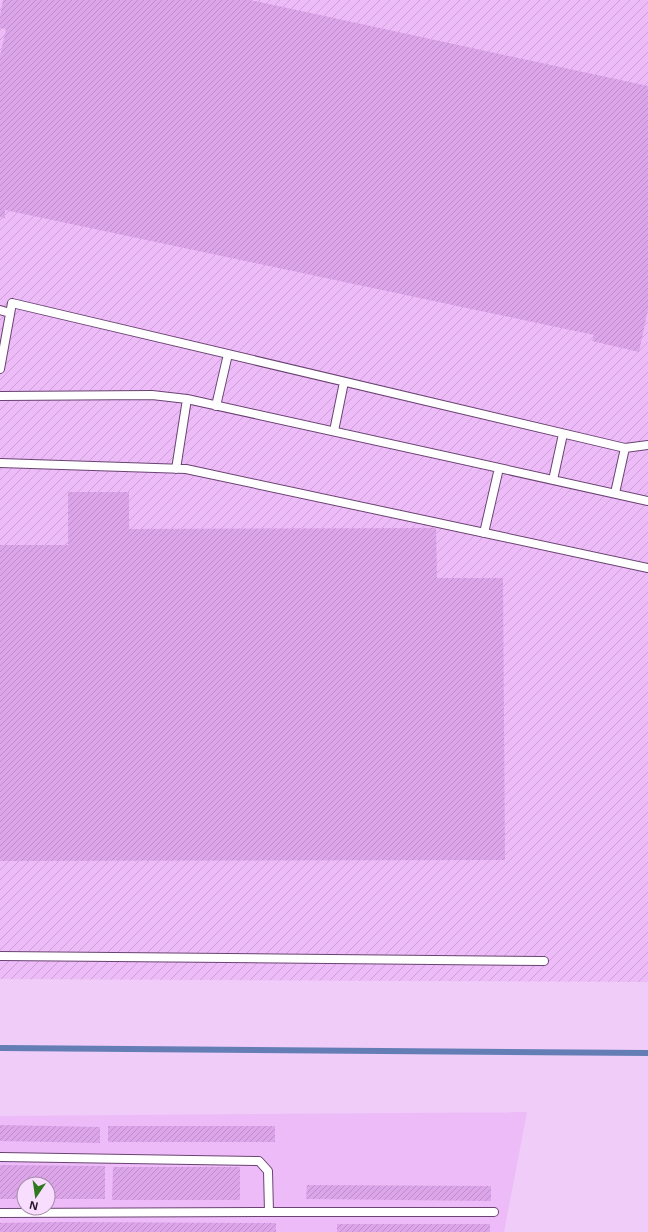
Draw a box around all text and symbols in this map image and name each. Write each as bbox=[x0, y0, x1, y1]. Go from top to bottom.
north arrow bbox=[16, 1176, 56, 1216]
text: N bbox=[28, 1198, 40, 1215]

